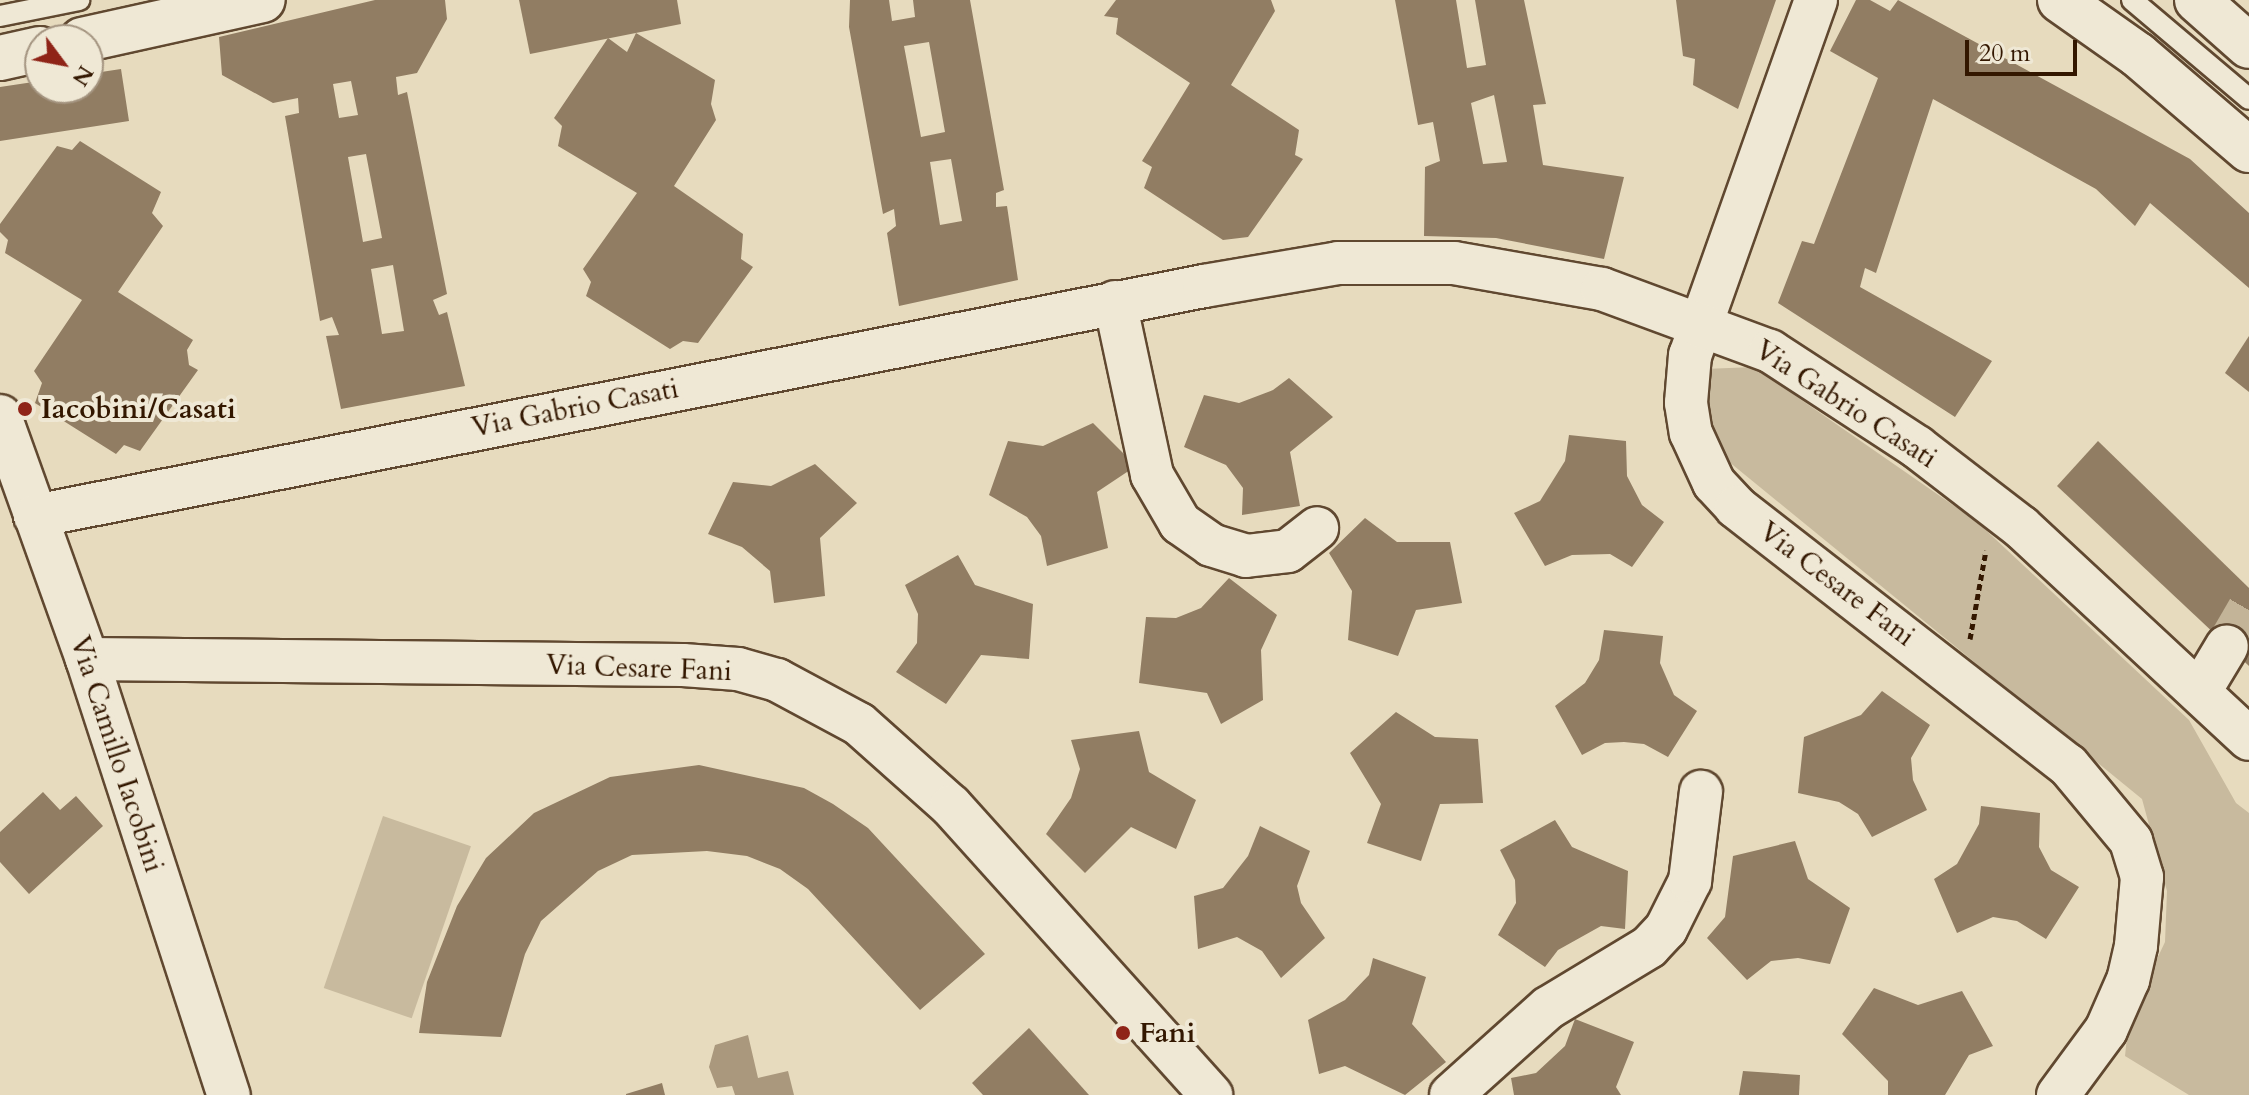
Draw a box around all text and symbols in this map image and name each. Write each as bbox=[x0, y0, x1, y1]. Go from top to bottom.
north arrow bbox=[24, 24, 104, 104]
scale bar bbox=[1969, 24, 2081, 74]
text: 20 m bbox=[1979, 37, 2030, 70]
text: N bbox=[65, 60, 100, 92]
street label: Via Gabrio Casati bbox=[1749, 333, 1943, 475]
street label: Via Gabrio Casati bbox=[469, 371, 681, 445]
place label: Iacobini/Casati bbox=[41, 392, 236, 426]
marker: Iacobini/Casati bbox=[16, 400, 34, 418]
street label: Via Cesare Fani bbox=[1753, 515, 1921, 653]
street label: Via Camillo Iacobini bbox=[63, 632, 171, 876]
street label: Via Cesare Fani bbox=[545, 648, 733, 688]
place label: Fani bbox=[1139, 1016, 1195, 1050]
marker: Fani bbox=[1114, 1024, 1132, 1042]

